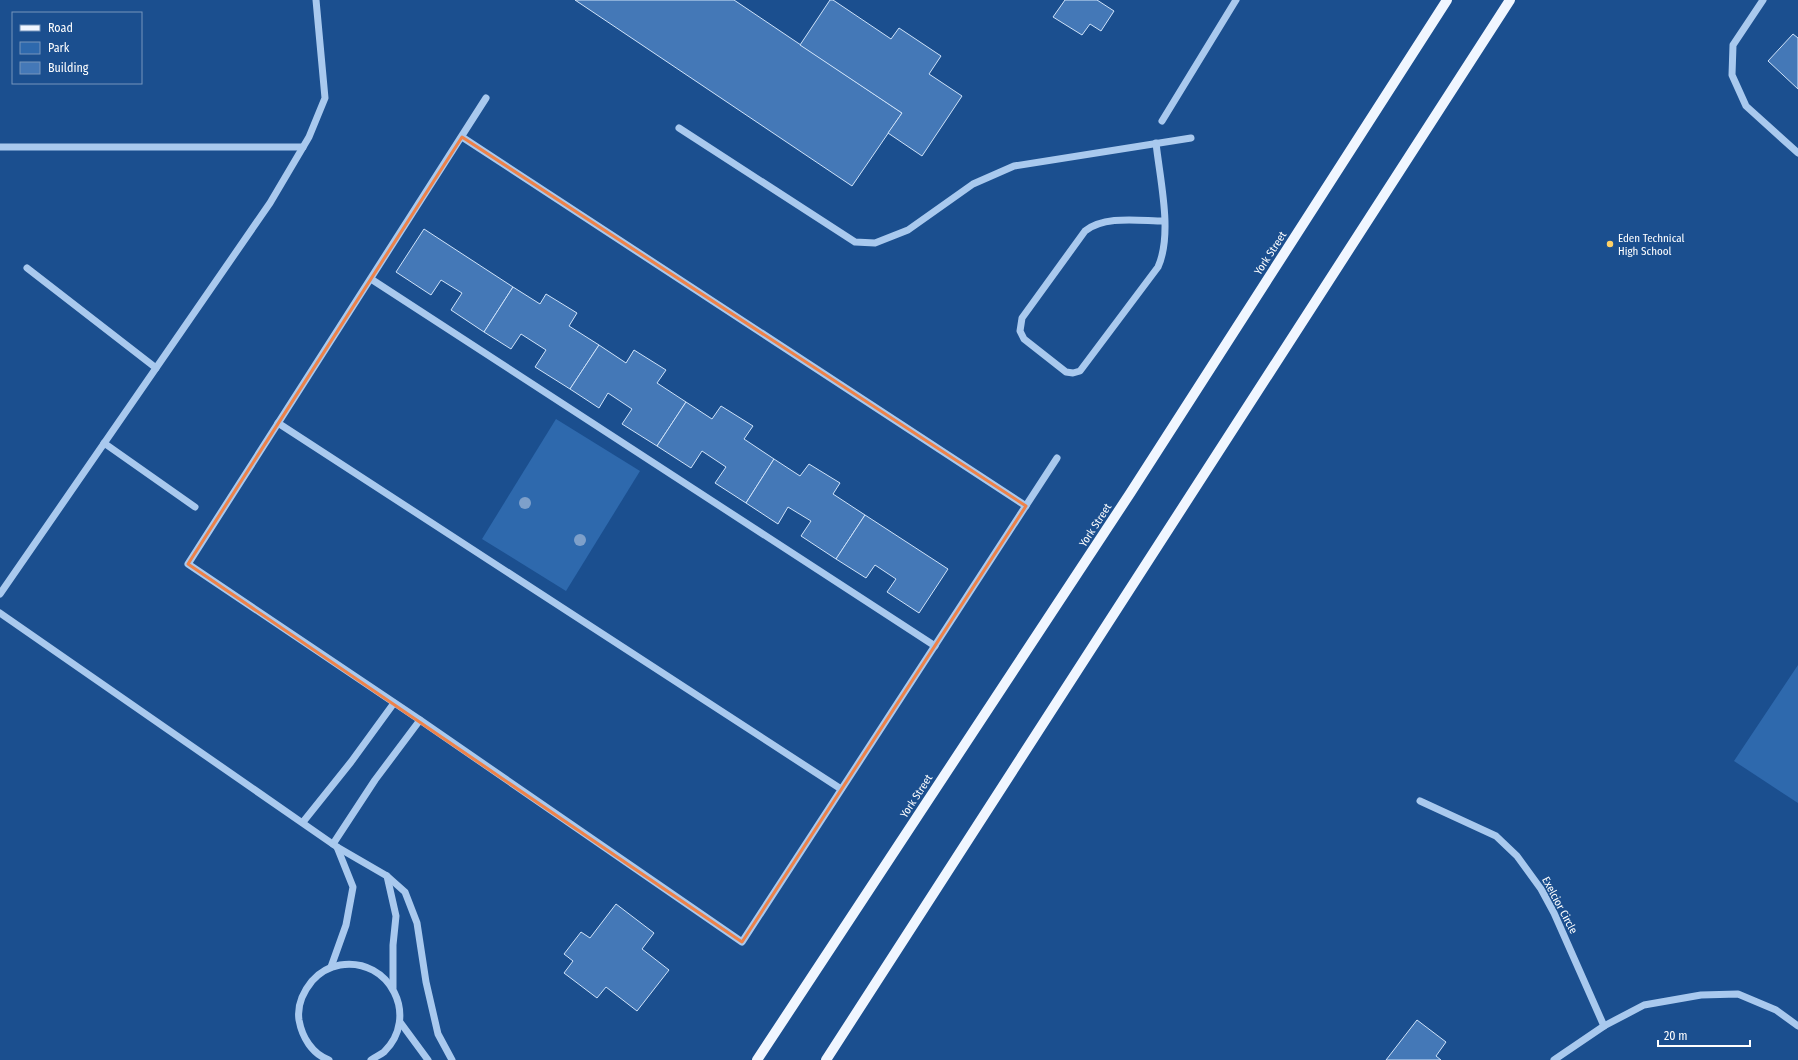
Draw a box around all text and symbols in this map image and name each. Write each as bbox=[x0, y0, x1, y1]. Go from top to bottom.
legend bbox=[12, 12, 142, 84]
text: Road bbox=[48, 21, 73, 35]
text: Park bbox=[48, 41, 70, 55]
text: Building bbox=[48, 61, 89, 75]
street label: York Street bbox=[1252, 229, 1289, 277]
place label: Eden Technical High School bbox=[1618, 232, 1685, 258]
marker: Eden Technical High School bbox=[1605, 239, 1615, 249]
street label: York Street bbox=[1077, 501, 1114, 549]
street label: York Street bbox=[898, 772, 935, 820]
street label: Exelcior Circle bbox=[1539, 874, 1580, 936]
scale bar bbox=[1658, 1022, 1750, 1048]
text: 20 m bbox=[1664, 1029, 1688, 1043]

